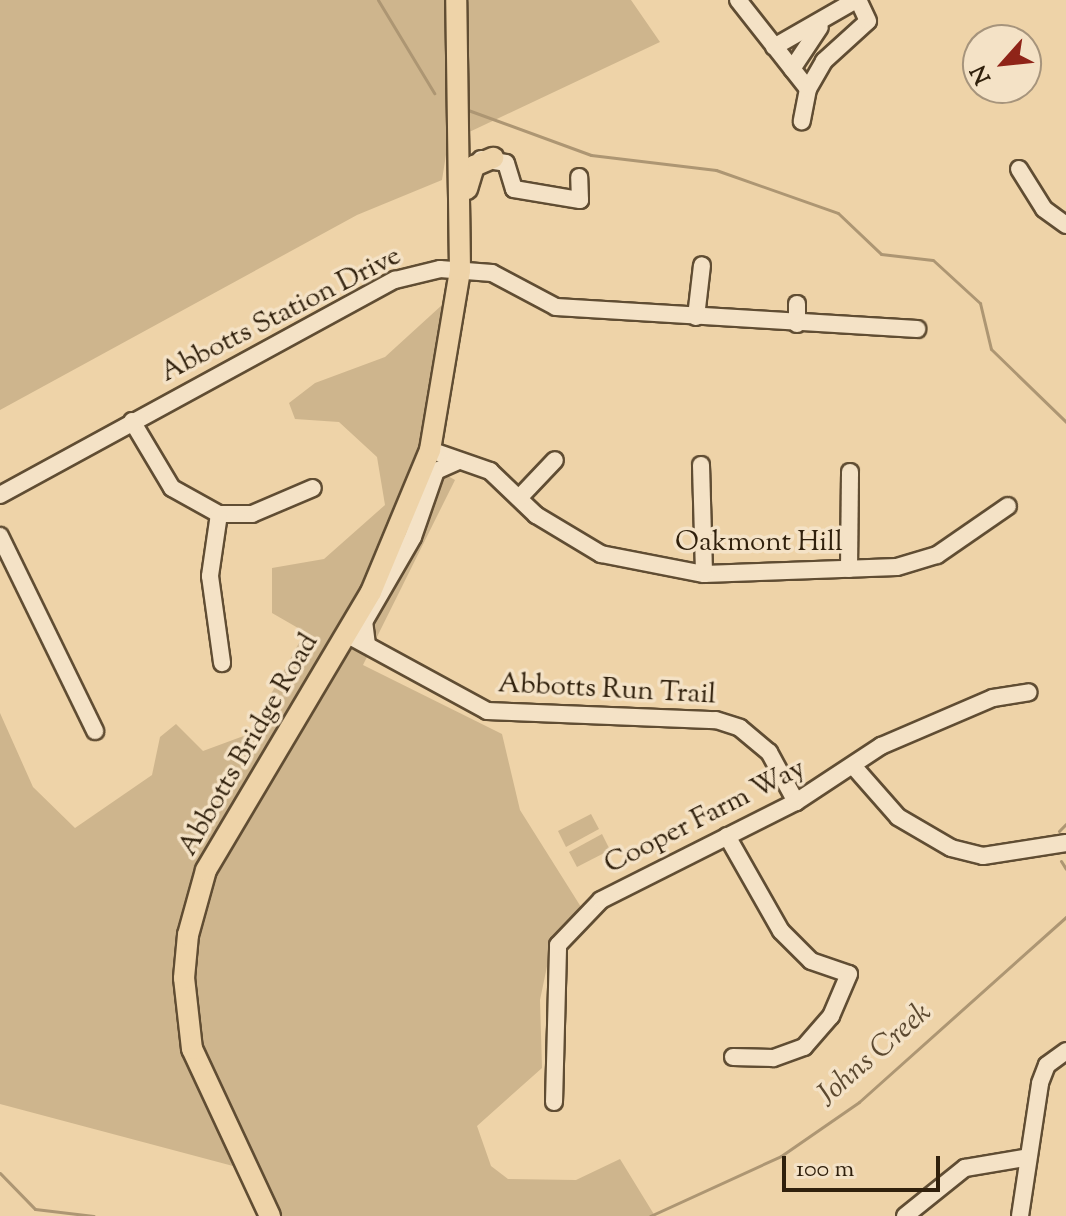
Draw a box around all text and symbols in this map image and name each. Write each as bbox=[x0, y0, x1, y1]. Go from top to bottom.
north arrow bbox=[962, 24, 1042, 104]
text: N bbox=[964, 59, 1001, 89]
street label: Abbotts Station Drive bbox=[155, 240, 407, 390]
street label: Oakmont Hill bbox=[675, 526, 843, 560]
street label: Abbotts Bridge Road bbox=[172, 628, 326, 862]
street label: Abbotts Run Trail bbox=[497, 668, 717, 712]
street label: Cooper Farm Way bbox=[599, 752, 811, 882]
water label: Johns Creek bbox=[810, 996, 940, 1114]
scale bar bbox=[786, 1140, 944, 1190]
text: 100 m bbox=[796, 1153, 854, 1187]

